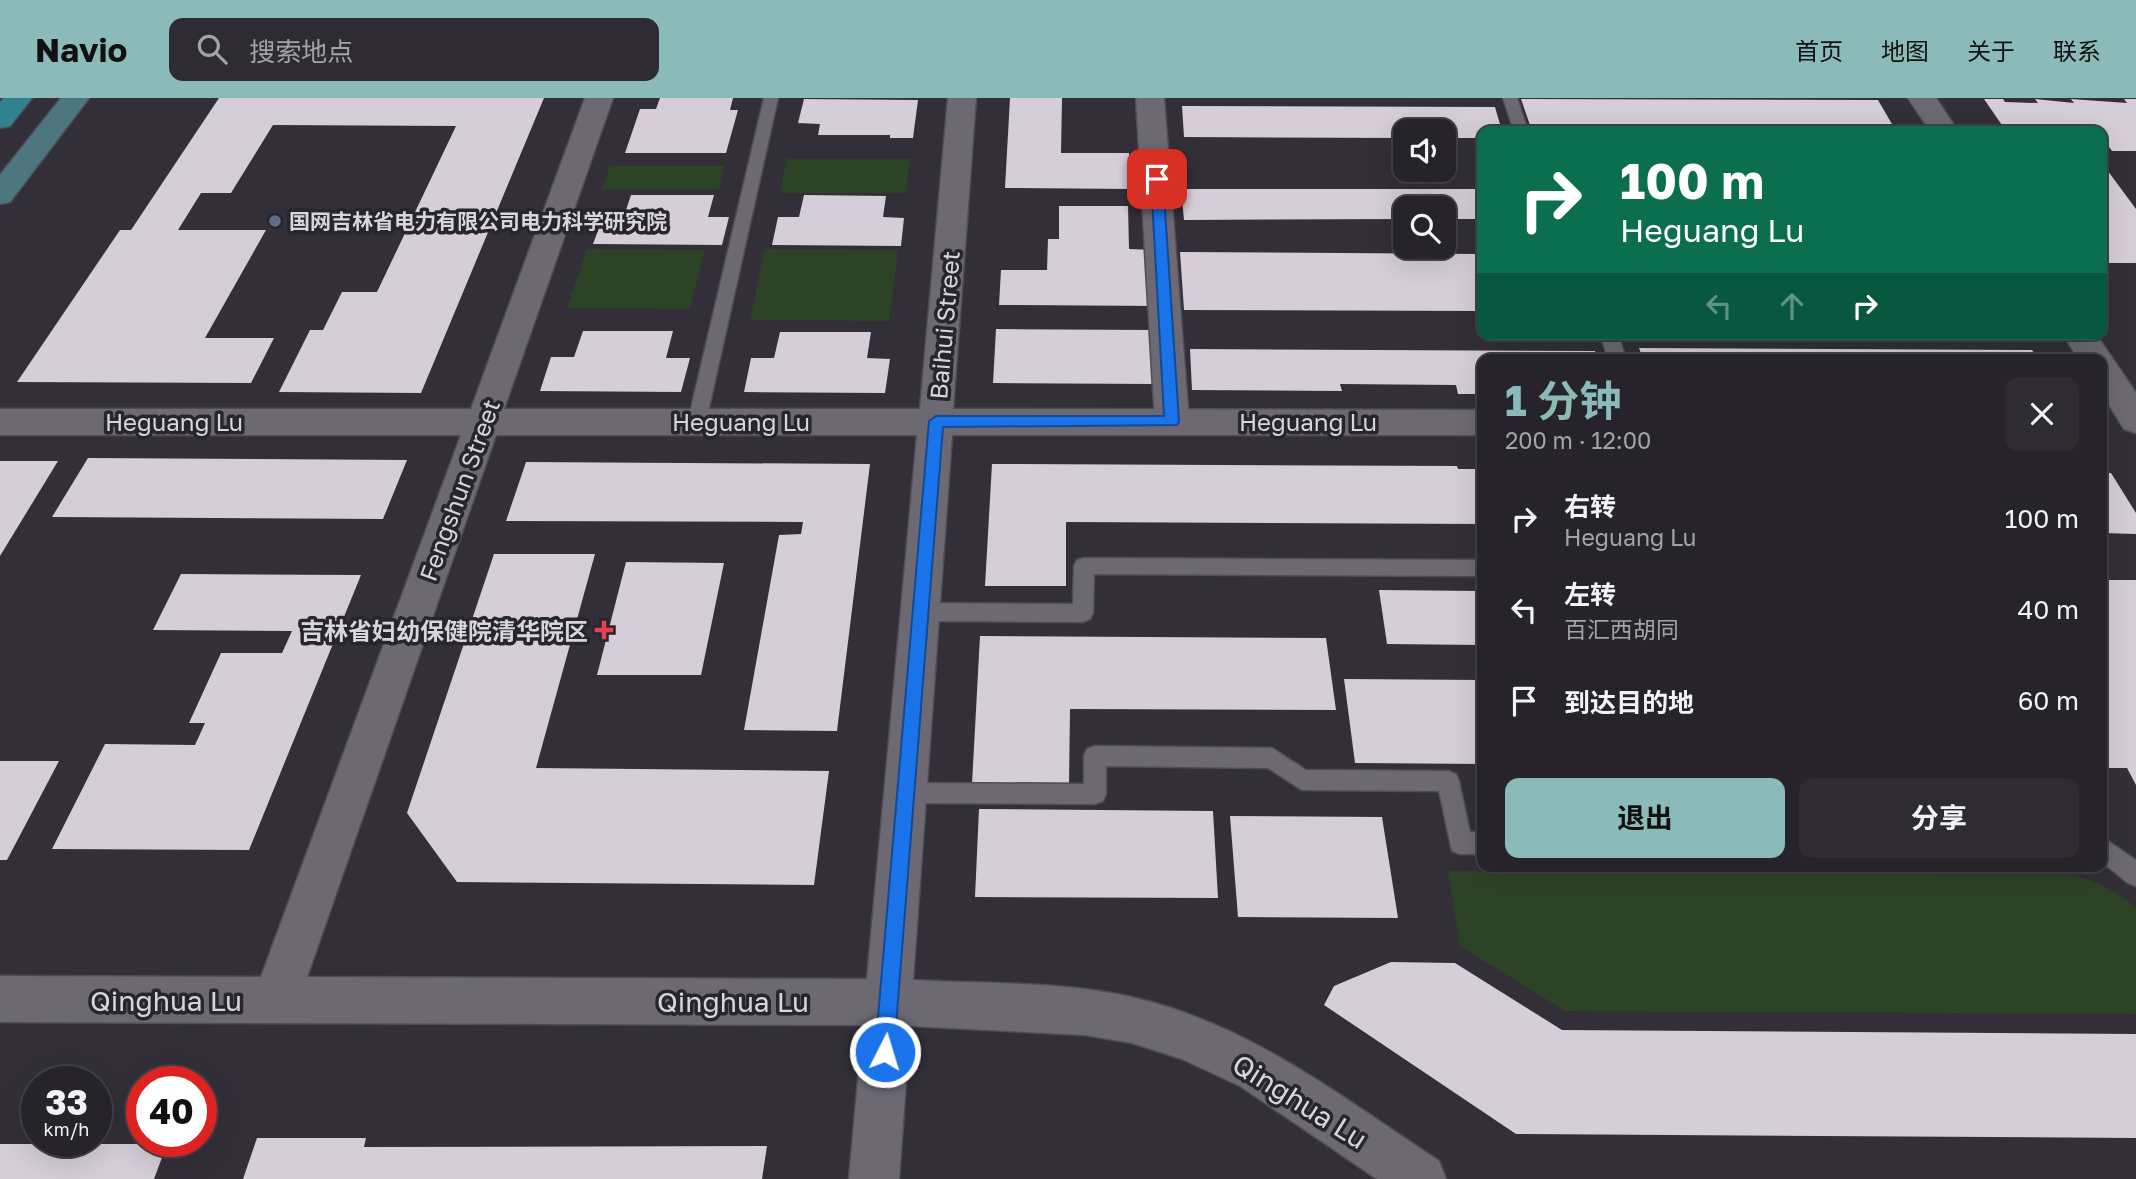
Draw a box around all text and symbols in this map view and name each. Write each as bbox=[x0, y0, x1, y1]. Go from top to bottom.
search box bbox=[169, 18, 659, 81]
text: Navio bbox=[35, 30, 127, 69]
icon: search bbox=[193, 30, 231, 68]
text: 搜索地点 bbox=[249, 36, 353, 67]
text: 首页 bbox=[1795, 36, 1843, 65]
text: 地图 bbox=[1881, 36, 1929, 65]
text: 关于 bbox=[1967, 36, 2015, 65]
text: 联系 bbox=[2053, 36, 2101, 65]
map controls bbox=[1393, 119, 1456, 259]
button: sound bbox=[1393, 119, 1456, 182]
pin bbox=[1127, 149, 1187, 209]
text: 100 m bbox=[1620, 151, 1764, 210]
icon: right bbox=[1505, 154, 1596, 245]
icon: arrive bbox=[1138, 160, 1176, 198]
button: search bbox=[1393, 196, 1456, 259]
place label: 国网吉林省电力有限公司电力科学研究院 bbox=[289, 208, 667, 234]
text: Heguang Lu bbox=[1620, 211, 1804, 249]
marker: 国网吉林省电力有限公司电力科学研究院 bbox=[267, 213, 283, 229]
street label: Baihui Street bbox=[923, 250, 965, 400]
icon: left bbox=[1700, 287, 1738, 325]
icon: ahead bbox=[1773, 287, 1811, 325]
icon: right bbox=[1846, 287, 1884, 325]
text: 1 分钟 bbox=[1505, 375, 1621, 425]
button: close bbox=[2005, 377, 2079, 451]
street label: Fengshun Street bbox=[413, 395, 505, 585]
street label: Heguang Lu bbox=[105, 407, 243, 436]
street label: Heguang Lu bbox=[672, 407, 810, 436]
street label: Heguang Lu bbox=[1239, 407, 1377, 436]
text: 200 m · 12:00 bbox=[1505, 426, 1651, 454]
text: 右转 bbox=[1564, 491, 1616, 522]
icon: right bbox=[1505, 500, 1543, 538]
text: 100 m bbox=[2005, 503, 2079, 534]
text: Heguang Lu bbox=[1564, 523, 1696, 551]
text: 左转 bbox=[1564, 579, 1616, 610]
icon: left bbox=[1505, 591, 1543, 629]
text: 40 m bbox=[2018, 594, 2079, 625]
text: 百汇西胡同 bbox=[1564, 615, 1679, 643]
place label: 吉林省妇幼保健院清华院区 bbox=[300, 616, 588, 645]
marker: 吉林省妇幼保健院清华院区 bbox=[594, 620, 614, 640]
icon: arrive bbox=[1505, 682, 1543, 720]
text: 60 m bbox=[2018, 685, 2079, 716]
text: 到达目的地 bbox=[1564, 687, 1694, 718]
button: 退出 bbox=[1505, 778, 1785, 858]
button: 分享 bbox=[1799, 778, 2079, 858]
street label: Qinghua Lu bbox=[90, 984, 242, 1017]
street label: Qinghua Lu bbox=[657, 985, 809, 1018]
position arrow bbox=[848, 1015, 922, 1089]
street label: Qinghua Lu bbox=[1227, 1047, 1373, 1155]
speed limit sign: 40 bbox=[126, 1066, 217, 1157]
text: 33 bbox=[45, 1081, 88, 1123]
text: km/h bbox=[44, 1118, 89, 1140]

